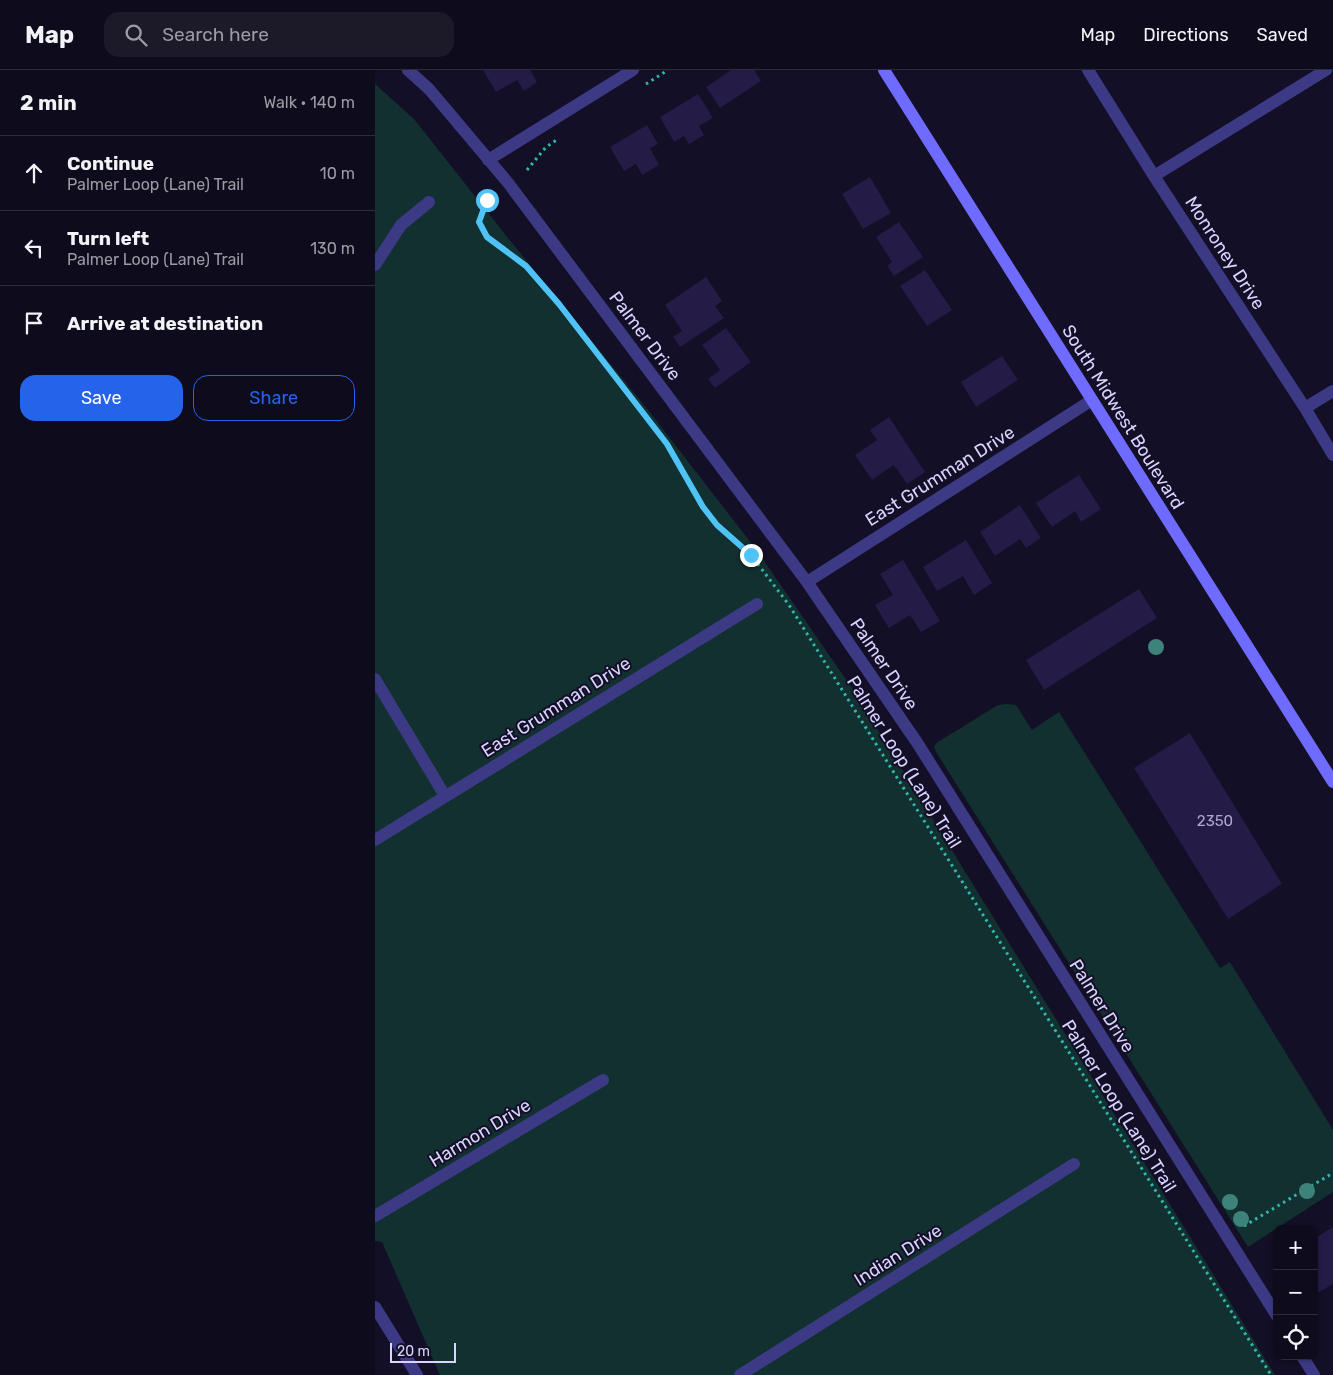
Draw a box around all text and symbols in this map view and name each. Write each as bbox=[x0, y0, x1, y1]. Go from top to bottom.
search box bbox=[104, 12, 454, 57]
text: Map bbox=[25, 21, 74, 49]
icon: search bbox=[122, 21, 150, 49]
text: Search here bbox=[162, 23, 269, 46]
text: Map bbox=[1080, 24, 1115, 46]
text: Directions bbox=[1143, 24, 1229, 46]
text: Saved bbox=[1257, 24, 1308, 46]
text: 2 min bbox=[20, 90, 77, 115]
text: Walk · 140 m bbox=[264, 93, 355, 112]
text: Continue bbox=[67, 152, 154, 175]
icon: ahead bbox=[20, 159, 48, 187]
text: 10 m bbox=[320, 164, 355, 183]
text: Palmer Loop (Lane) Trail bbox=[67, 175, 244, 194]
route start bbox=[476, 189, 499, 212]
street label: Monroney Drive bbox=[1180, 192, 1270, 314]
text: Turn left bbox=[67, 227, 149, 250]
icon: left bbox=[20, 234, 48, 262]
text: 130 m bbox=[310, 239, 355, 258]
text: Palmer Loop (Lane) Trail bbox=[67, 250, 244, 269]
street label: Palmer Drive bbox=[604, 287, 686, 385]
icon: arrive bbox=[20, 309, 48, 337]
text: Arrive at destination bbox=[67, 312, 263, 335]
street label: South Midwest Boulevard bbox=[1057, 321, 1189, 513]
button: Save bbox=[20, 375, 183, 421]
button: Share bbox=[193, 375, 355, 421]
street label: East Grumman Drive bbox=[861, 421, 1019, 531]
route end bbox=[740, 544, 763, 567]
street label: Palmer Drive bbox=[845, 614, 923, 714]
street label: East Grumman Drive bbox=[477, 652, 635, 762]
street label: Palmer Loop (Lane) Trail bbox=[842, 672, 966, 852]
house number: 2350 bbox=[1197, 812, 1233, 830]
street label: Palmer Drive bbox=[1065, 955, 1139, 1057]
street label: Palmer Loop (Lane) Trail bbox=[1057, 1016, 1181, 1196]
street label: Harmon Drive bbox=[425, 1094, 535, 1172]
street label: Indian Drive bbox=[850, 1219, 946, 1291]
map controls bbox=[1273, 1225, 1318, 1360]
button: + bbox=[1273, 1225, 1318, 1270]
button: − bbox=[1273, 1270, 1318, 1315]
button: locate bbox=[1273, 1315, 1318, 1360]
scale bar bbox=[390, 1340, 456, 1363]
text: 20 m bbox=[397, 1343, 430, 1360]

